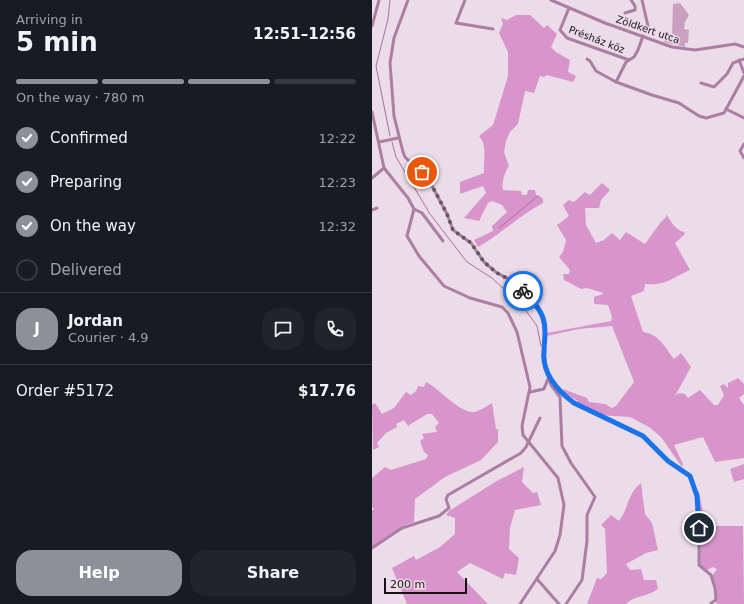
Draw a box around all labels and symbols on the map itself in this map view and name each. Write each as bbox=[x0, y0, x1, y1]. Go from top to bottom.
street label: Zöldkert utca bbox=[614, 13, 681, 46]
street label: Présház köz bbox=[567, 24, 626, 55]
pin bbox=[405, 155, 439, 189]
courier bbox=[503, 271, 543, 311]
pin bbox=[682, 511, 716, 545]
scale bar bbox=[384, 576, 467, 595]

